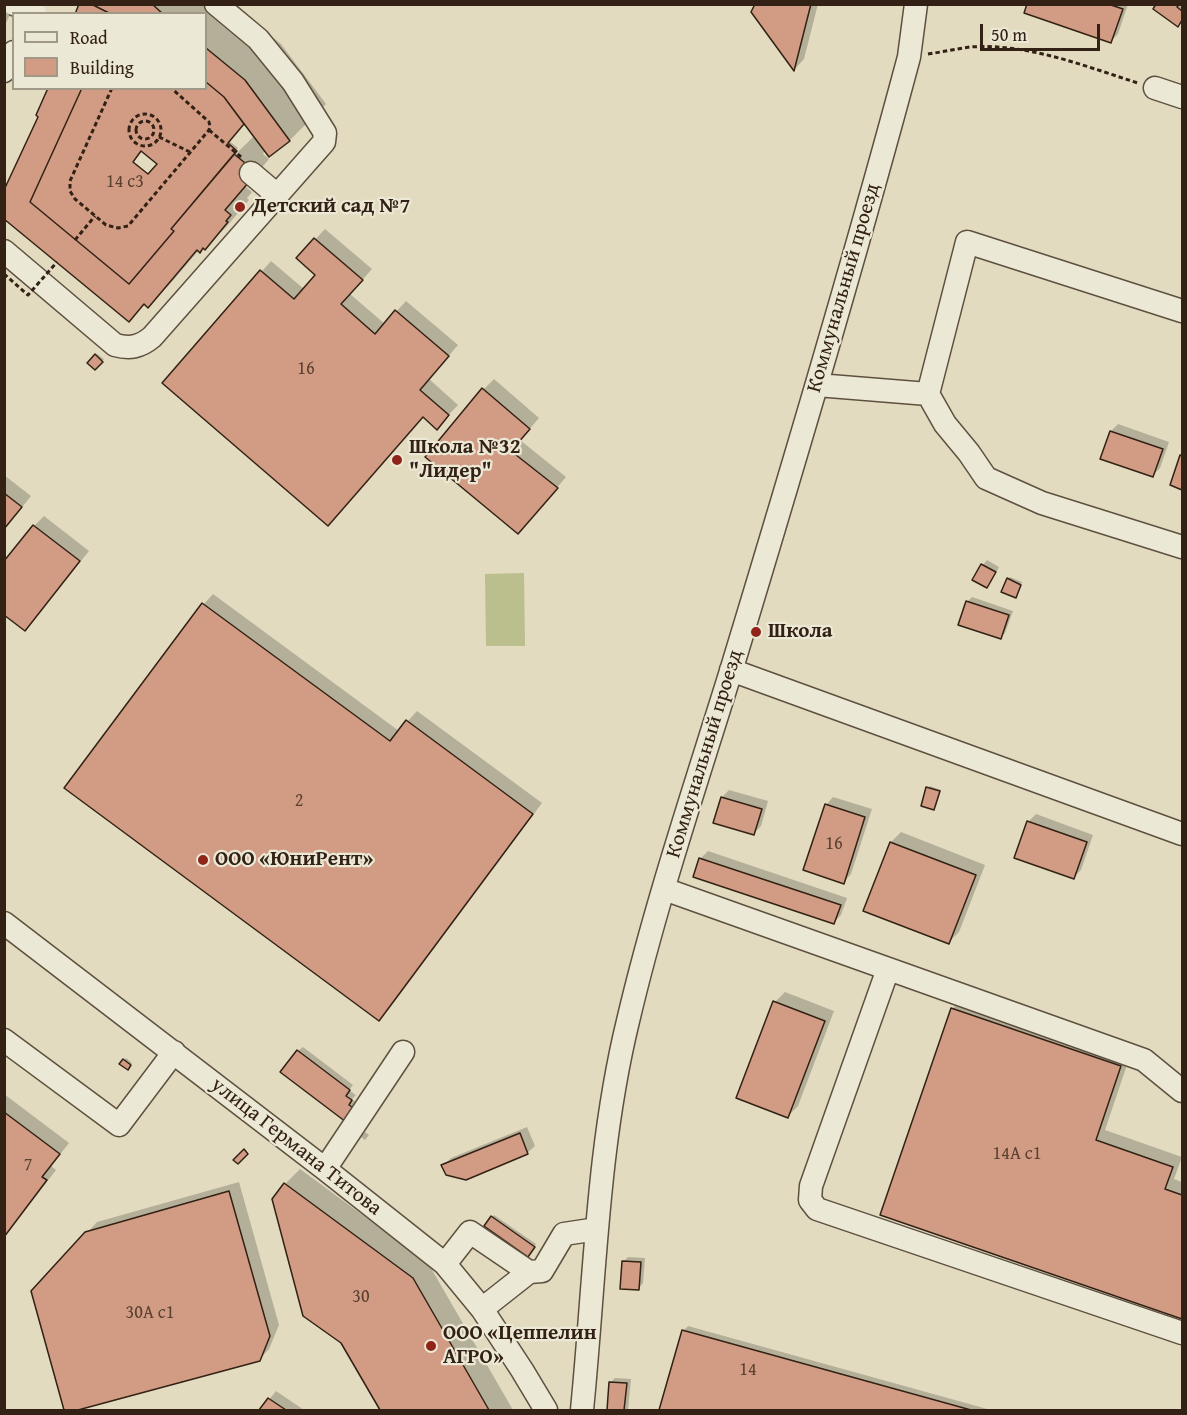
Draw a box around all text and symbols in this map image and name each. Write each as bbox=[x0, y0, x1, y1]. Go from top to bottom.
legend bbox=[12, 12, 207, 90]
scale bar bbox=[983, 12, 1103, 50]
text: 50 m bbox=[991, 21, 1027, 48]
text: Road bbox=[70, 24, 108, 51]
text: Building bbox=[70, 54, 134, 81]
house number: 14 с3 bbox=[106, 171, 144, 193]
street label: Коммунальный проезд bbox=[802, 181, 886, 395]
place label: Детский сад №7 bbox=[252, 194, 410, 220]
marker: Детский сад №7 bbox=[233, 200, 247, 214]
house number: 16 bbox=[297, 358, 315, 380]
place label: Школа №32 "Лидер" bbox=[409, 435, 521, 485]
marker: Школа №32 "Лидер" bbox=[390, 453, 404, 467]
place label: Школа bbox=[768, 619, 833, 645]
marker: Школа bbox=[749, 625, 763, 639]
street label: Коммунальный проезд bbox=[661, 647, 749, 861]
house number: 2 bbox=[295, 790, 303, 812]
house number: 16 bbox=[825, 833, 843, 855]
place label: ООО «ЮниРент» bbox=[215, 847, 373, 873]
marker: ООО «ЮниРент» bbox=[196, 853, 210, 867]
street label: улица Германа Титова bbox=[206, 1072, 386, 1222]
house number: 14А с1 bbox=[993, 1143, 1041, 1165]
house number: 7 bbox=[24, 1154, 32, 1176]
house number: 30 bbox=[352, 1286, 370, 1308]
house number: 30А с1 bbox=[126, 1302, 174, 1324]
place label: ООО «Цеппелин АГРО» bbox=[443, 1321, 597, 1371]
marker: ООО «Цеппелин АГРО» bbox=[424, 1339, 438, 1353]
house number: 14 bbox=[739, 1359, 757, 1381]

